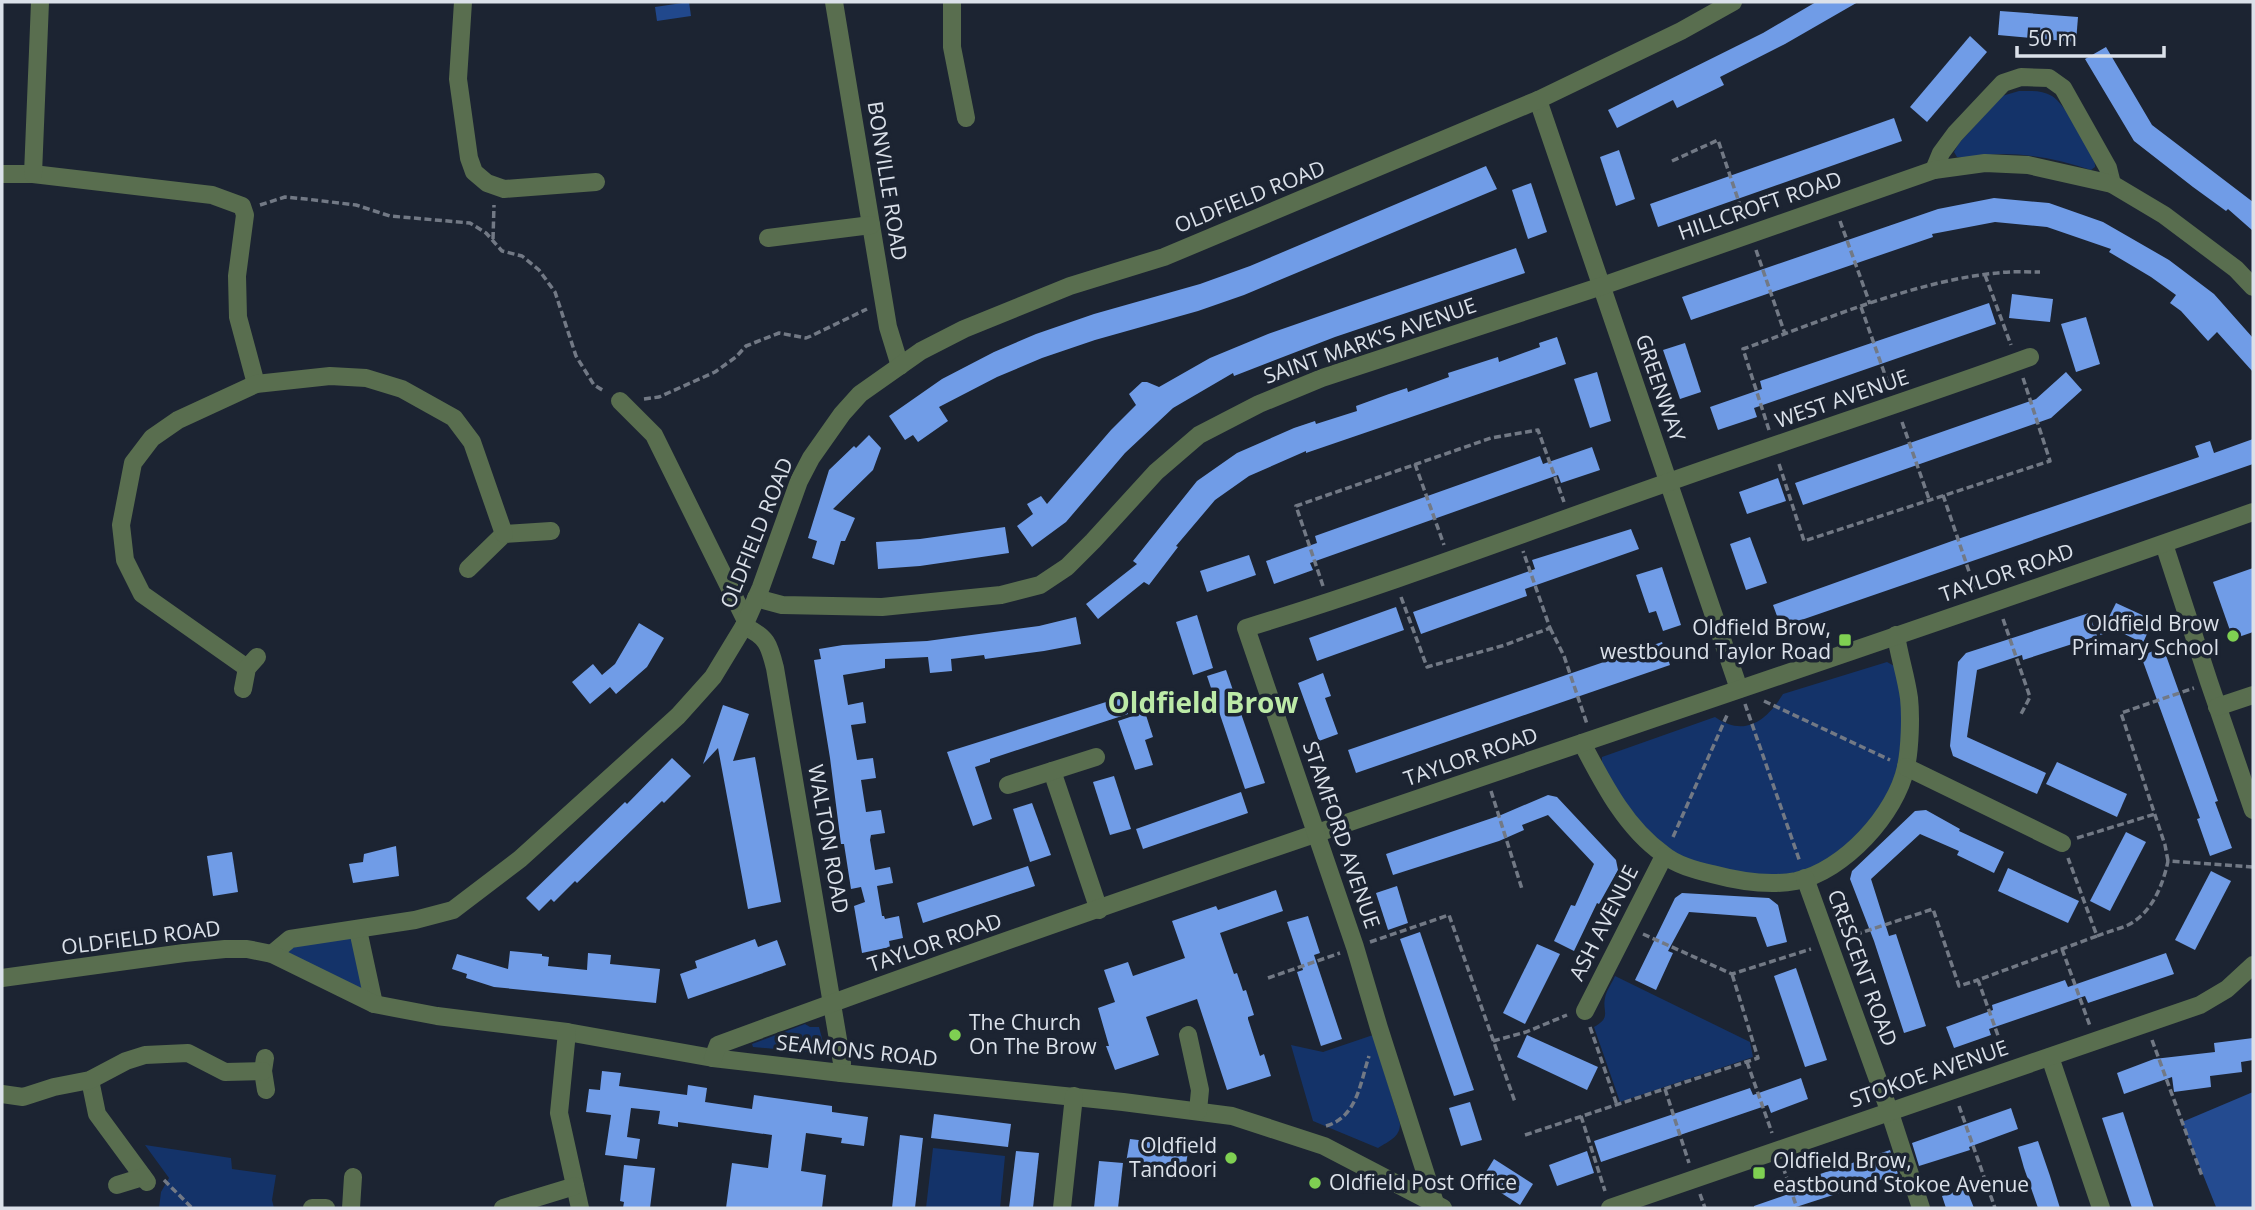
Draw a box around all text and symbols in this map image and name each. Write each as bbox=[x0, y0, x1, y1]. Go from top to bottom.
scale bar bbox=[2017, 14, 2164, 58]
text: 50 m bbox=[2028, 24, 2077, 52]
street label: BONVILLE ROAD bbox=[862, 99, 914, 263]
street label: OLDFIELD ROAD bbox=[1170, 153, 1329, 239]
street label: HILLCROFT ROAD bbox=[1674, 164, 1845, 246]
street label: SAINT MARK'S AVENUE bbox=[1260, 290, 1480, 390]
street label: GREENWAY bbox=[1630, 330, 1692, 445]
street label: WEST AVENUE bbox=[1771, 362, 1912, 434]
street label: OLDFIELD ROAD bbox=[713, 453, 799, 612]
street label: TAYLOR ROAD bbox=[1936, 536, 2077, 608]
place label: Oldfield Brow Primary School bbox=[2072, 609, 2220, 661]
place label: Oldfield Brow, westbound Taylor Road bbox=[1600, 613, 1831, 665]
marker: Oldfield Brow Primary School bbox=[2225, 628, 2241, 644]
marker: Oldfield Brow, westbound Taylor Road bbox=[1837, 632, 1853, 648]
district label: Oldfield Brow bbox=[1108, 683, 1298, 721]
street label: TAYLOR ROAD bbox=[1400, 720, 1541, 792]
street label: STAMFORD AVENUE bbox=[1297, 737, 1387, 932]
street label: WALTON ROAD bbox=[802, 762, 856, 915]
street label: ASH AVENUE bbox=[1562, 860, 1644, 985]
street label: CRESCENT ROAD bbox=[1822, 885, 1904, 1050]
street label: TAYLOR ROAD bbox=[864, 906, 1005, 978]
street label: OLDFIELD ROAD bbox=[60, 913, 222, 961]
place label: The Church On The Brow bbox=[969, 1008, 1097, 1060]
marker: The Church On The Brow bbox=[947, 1027, 963, 1043]
street label: SEAMONS ROAD bbox=[775, 1028, 939, 1072]
street label: STOKOE AVENUE bbox=[1846, 1033, 2012, 1113]
place label: Oldfield Tandoori bbox=[1129, 1131, 1217, 1183]
place label: Oldfield Brow, eastbound Stokoe Avenue bbox=[1773, 1146, 2029, 1198]
marker: Oldfield Tandoori bbox=[1223, 1150, 1239, 1166]
marker: Oldfield Brow, eastbound Stokoe Avenue bbox=[1751, 1165, 1767, 1181]
place label: Oldfield Post Office bbox=[1329, 1168, 1517, 1196]
marker: Oldfield Post Office bbox=[1307, 1175, 1323, 1191]

